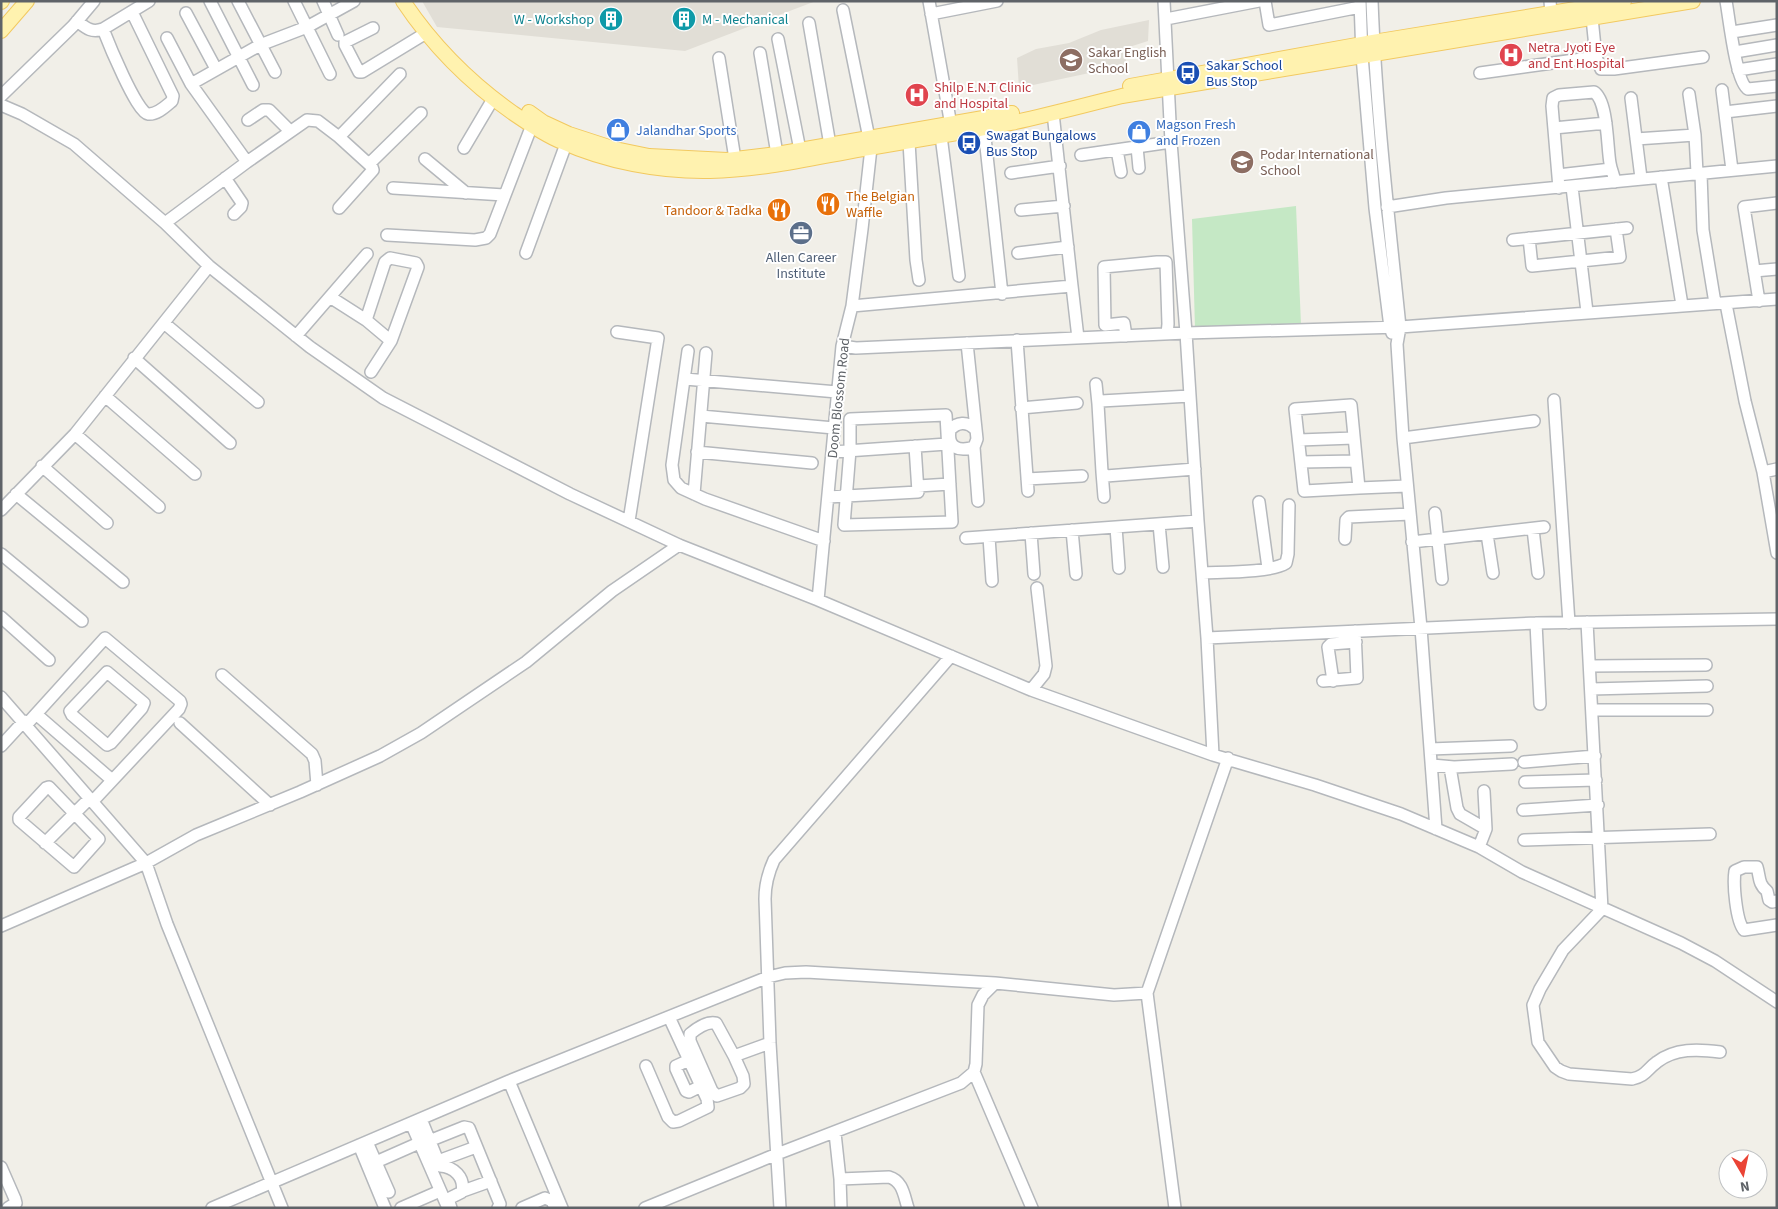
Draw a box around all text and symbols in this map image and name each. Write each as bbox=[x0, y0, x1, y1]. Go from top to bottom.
building icon: W - Workshop bbox=[598, 6, 624, 32]
building icon: M - Mechanical bbox=[671, 6, 697, 32]
place label: W - Workshop bbox=[514, 10, 594, 30]
place label: M - Mechanical bbox=[702, 10, 789, 30]
place label: Netra Jyoti Eye and Ent Hospital bbox=[1528, 38, 1625, 74]
hospital icon: Netra Jyoti Eye and Ent Hospital bbox=[1498, 42, 1524, 68]
place label: Sakar English School bbox=[1088, 43, 1167, 79]
school or university icon: Sakar English School bbox=[1058, 47, 1084, 73]
place label: Sakar School Bus Stop bbox=[1206, 56, 1283, 92]
bus stop icon: Sakar School Bus Stop bbox=[1175, 60, 1201, 86]
place label: Shilp E.N.T Clinic and Hospital bbox=[934, 78, 1032, 114]
hospital icon: Shilp E.N.T Clinic and Hospital bbox=[904, 82, 930, 108]
place label: Magson Fresh and Frozen bbox=[1156, 115, 1236, 151]
shop icon: Jalandhar Sports bbox=[605, 117, 631, 143]
shop icon: Magson Fresh and Frozen bbox=[1126, 119, 1152, 145]
place label: Jalandhar Sports bbox=[636, 121, 736, 141]
place label: Swagat Bungalows Bus Stop bbox=[986, 126, 1096, 162]
bus stop icon: Swagat Bungalows Bus Stop bbox=[956, 130, 982, 156]
place label: Podar International School bbox=[1260, 145, 1374, 181]
school or university icon: Podar International School bbox=[1229, 149, 1255, 175]
place label: The Belgian Waffle bbox=[846, 187, 915, 223]
restaurant icon: The Belgian Waffle bbox=[815, 191, 841, 217]
restaurant icon: Tandoor & Tadka bbox=[766, 197, 792, 223]
place label: Tandoor & Tadka bbox=[664, 201, 762, 221]
office icon: Allen Career Institute bbox=[788, 220, 814, 246]
place label: Allen Career Institute bbox=[766, 248, 836, 284]
street label: Doom Blossom Road bbox=[823, 337, 855, 459]
north arrow bbox=[1718, 1149, 1768, 1199]
text: N bbox=[1739, 1175, 1751, 1196]

